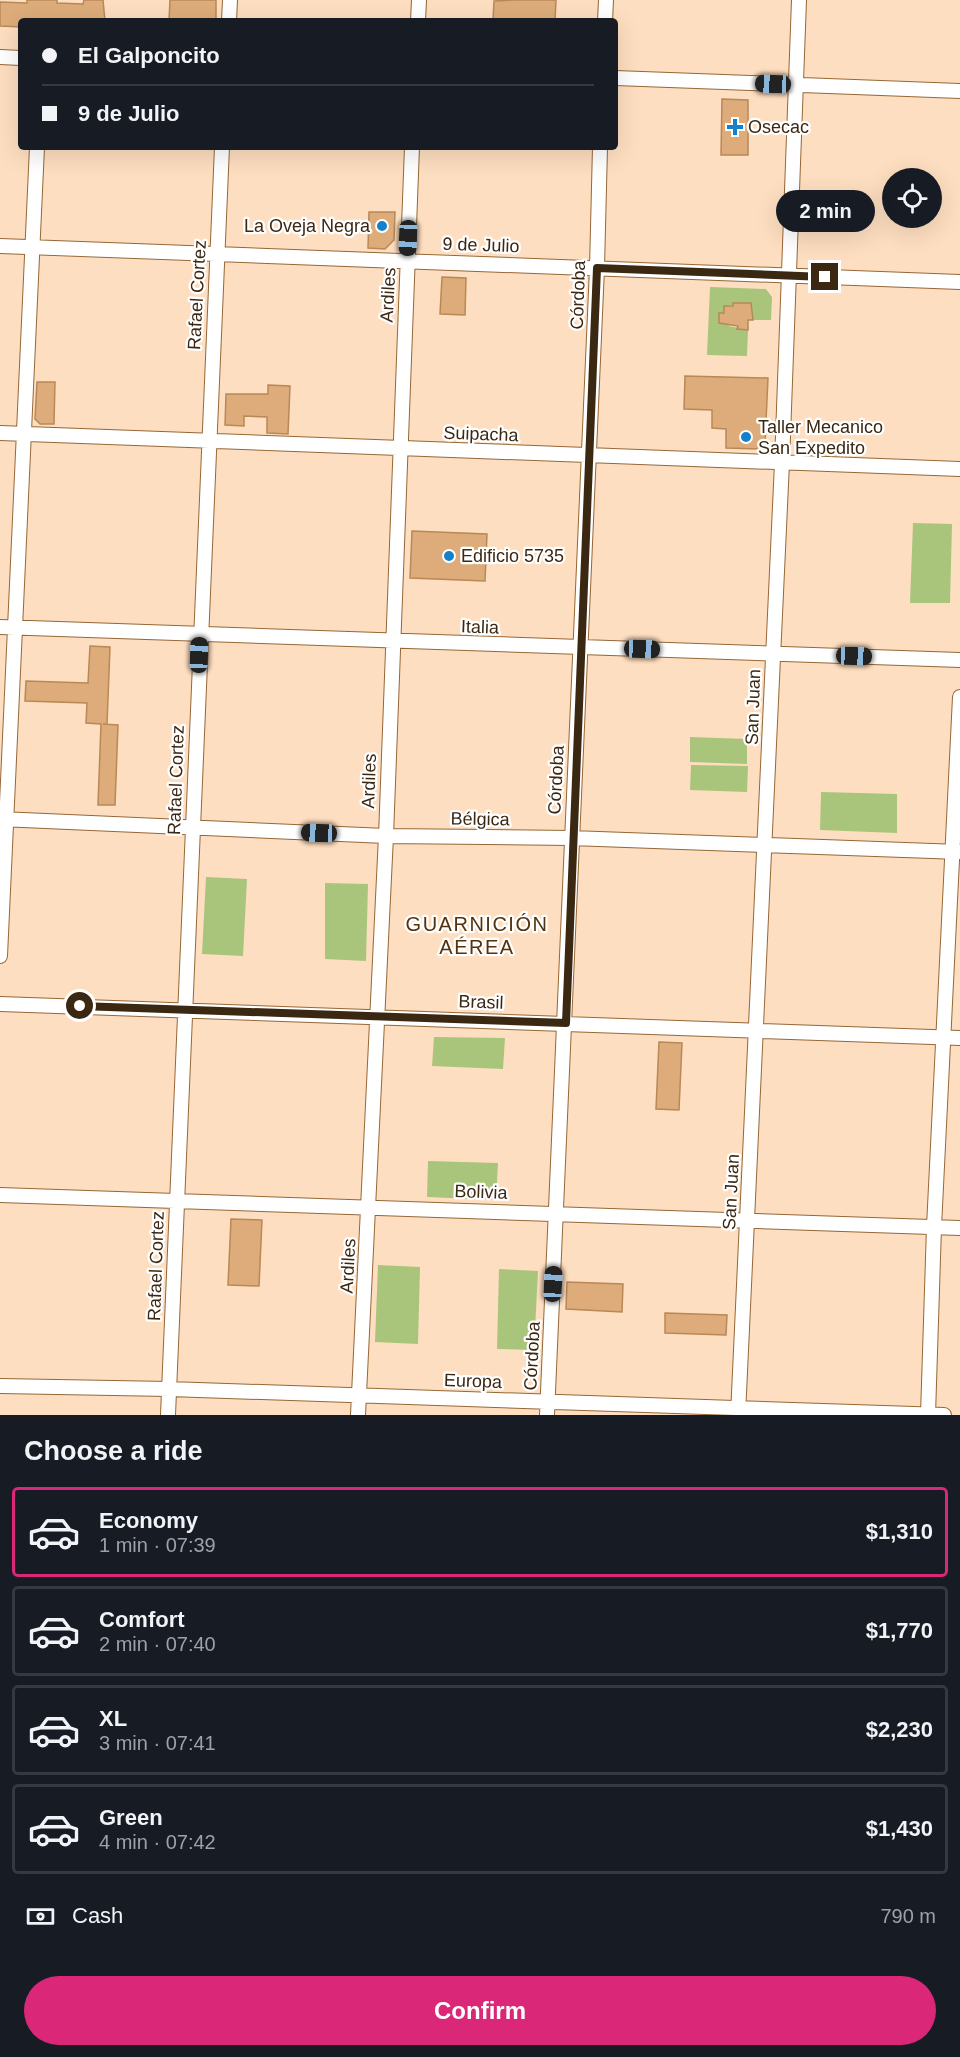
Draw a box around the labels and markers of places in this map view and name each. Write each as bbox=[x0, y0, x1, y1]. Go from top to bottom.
place label: Osecac bbox=[748, 117, 809, 137]
marker: Osecac bbox=[726, 118, 744, 136]
place label: La Oveja Negra bbox=[244, 216, 371, 236]
marker: La Oveja Negra bbox=[375, 219, 389, 233]
place label: Taller Mecanico San Expedito bbox=[758, 417, 883, 458]
marker: Taller Mecanico San Expedito bbox=[739, 430, 753, 444]
place label: Edificio 5735 bbox=[461, 546, 564, 566]
marker: Edificio 5735 bbox=[442, 549, 456, 563]

